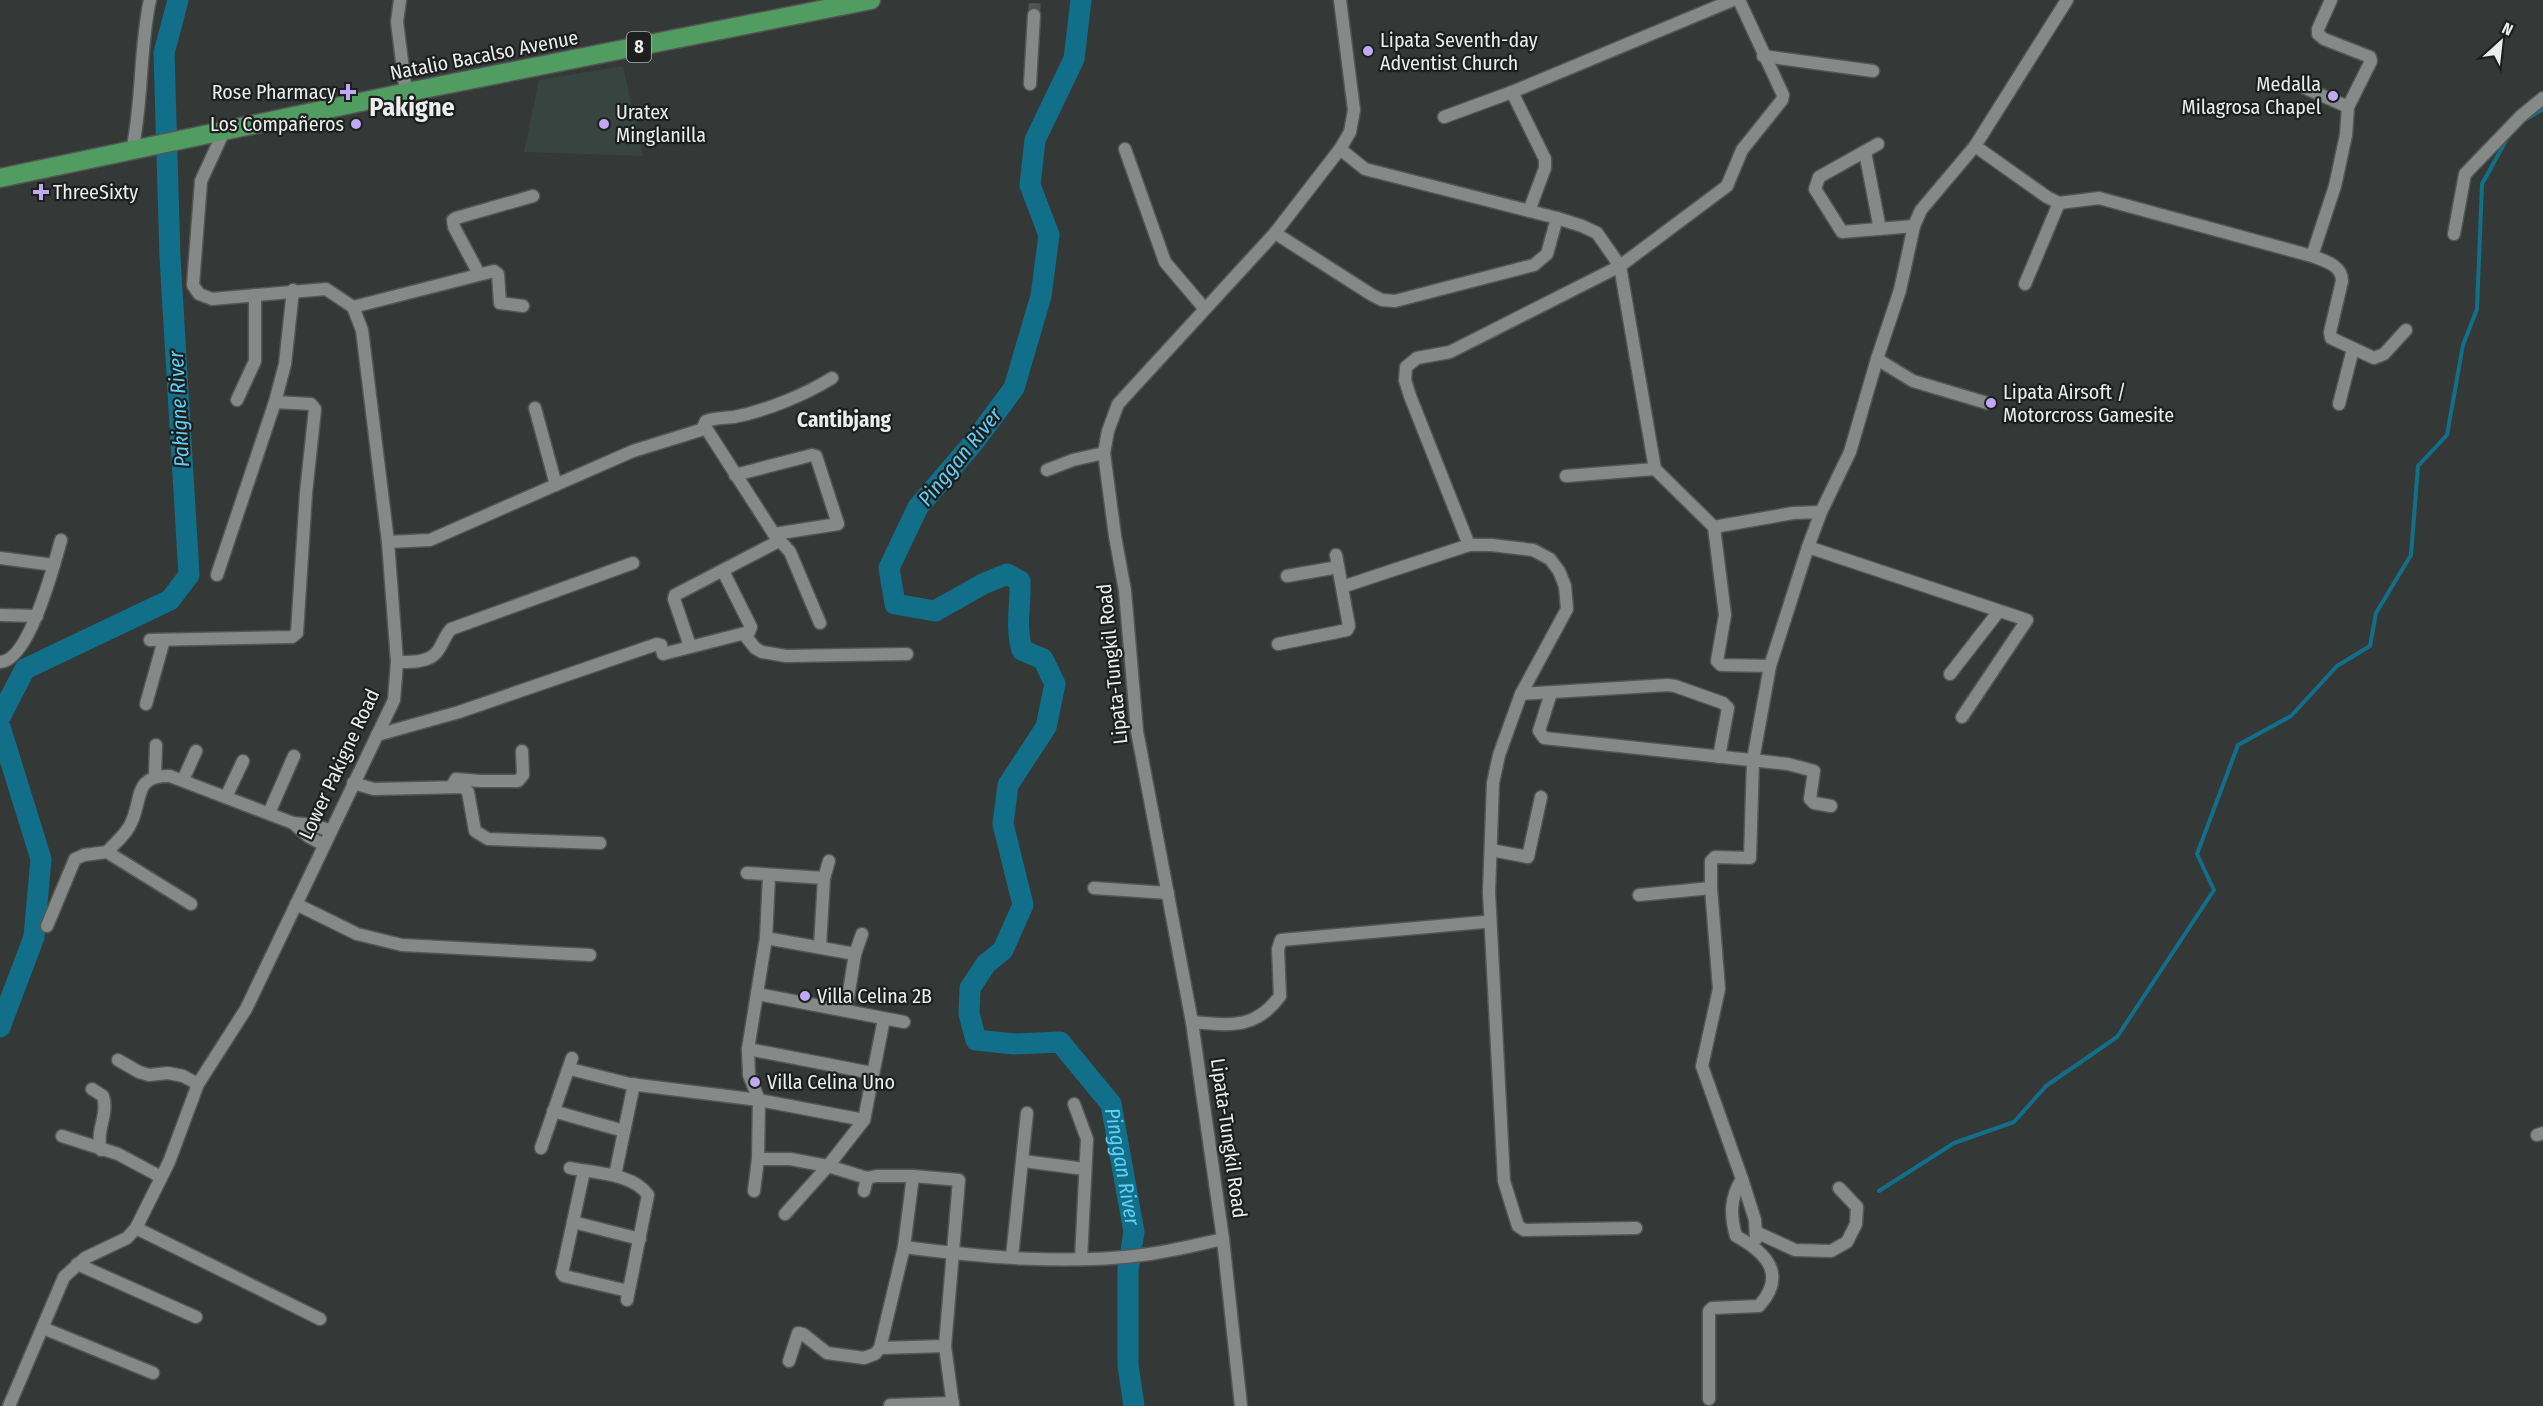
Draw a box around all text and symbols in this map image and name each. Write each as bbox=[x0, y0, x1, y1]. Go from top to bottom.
north arrow bbox=[2471, 12, 2531, 72]
text: N bbox=[2499, 18, 2516, 40]
street label: Natalio Bacalso Avenue bbox=[388, 25, 580, 85]
place label: Lipata Seventh-day Adventist Church bbox=[1380, 28, 1538, 75]
road number: 8 bbox=[627, 32, 651, 62]
marker: Lipata Seventh-day Adventist Church bbox=[1361, 44, 1375, 58]
place label: Medalla Milagrosa Chapel bbox=[2182, 72, 2321, 119]
place label: Rose Pharmacy bbox=[212, 80, 336, 104]
marker: Rose Pharmacy bbox=[341, 85, 355, 99]
marker: Medalla Milagrosa Chapel bbox=[2326, 89, 2340, 103]
district label: Pakigne bbox=[369, 92, 455, 123]
place label: Uratex Minglanilla bbox=[616, 100, 706, 147]
place label: Los Compañeros bbox=[210, 112, 344, 136]
marker: Los Compañeros bbox=[349, 117, 363, 131]
marker: Uratex Minglanilla bbox=[597, 117, 611, 131]
place label: ThreeSixty bbox=[53, 180, 138, 204]
marker: ThreeSixty bbox=[34, 185, 48, 199]
water label: Pakigne River bbox=[163, 349, 195, 468]
place label: Lipata Airsoft / Motorcross Gamesite bbox=[2003, 380, 2174, 427]
marker: Lipata Airsoft / Motorcross Gamesite bbox=[1984, 396, 1998, 410]
water label: Pinggan River bbox=[913, 402, 1008, 511]
district label: Cantibjang bbox=[797, 407, 891, 433]
street label: Lipata-Tungkil Road bbox=[1092, 583, 1132, 745]
street label: Lower Pakigne Road bbox=[294, 685, 384, 843]
place label: Villa Celina 2B bbox=[817, 984, 932, 1008]
marker: Villa Celina 2B bbox=[798, 989, 812, 1003]
street label: Lipata-Tungkil Road bbox=[1206, 1057, 1252, 1219]
place label: Villa Celina Uno bbox=[767, 1070, 895, 1094]
marker: Villa Celina Uno bbox=[748, 1075, 762, 1089]
water label: Pinggan River bbox=[1099, 1106, 1146, 1228]

